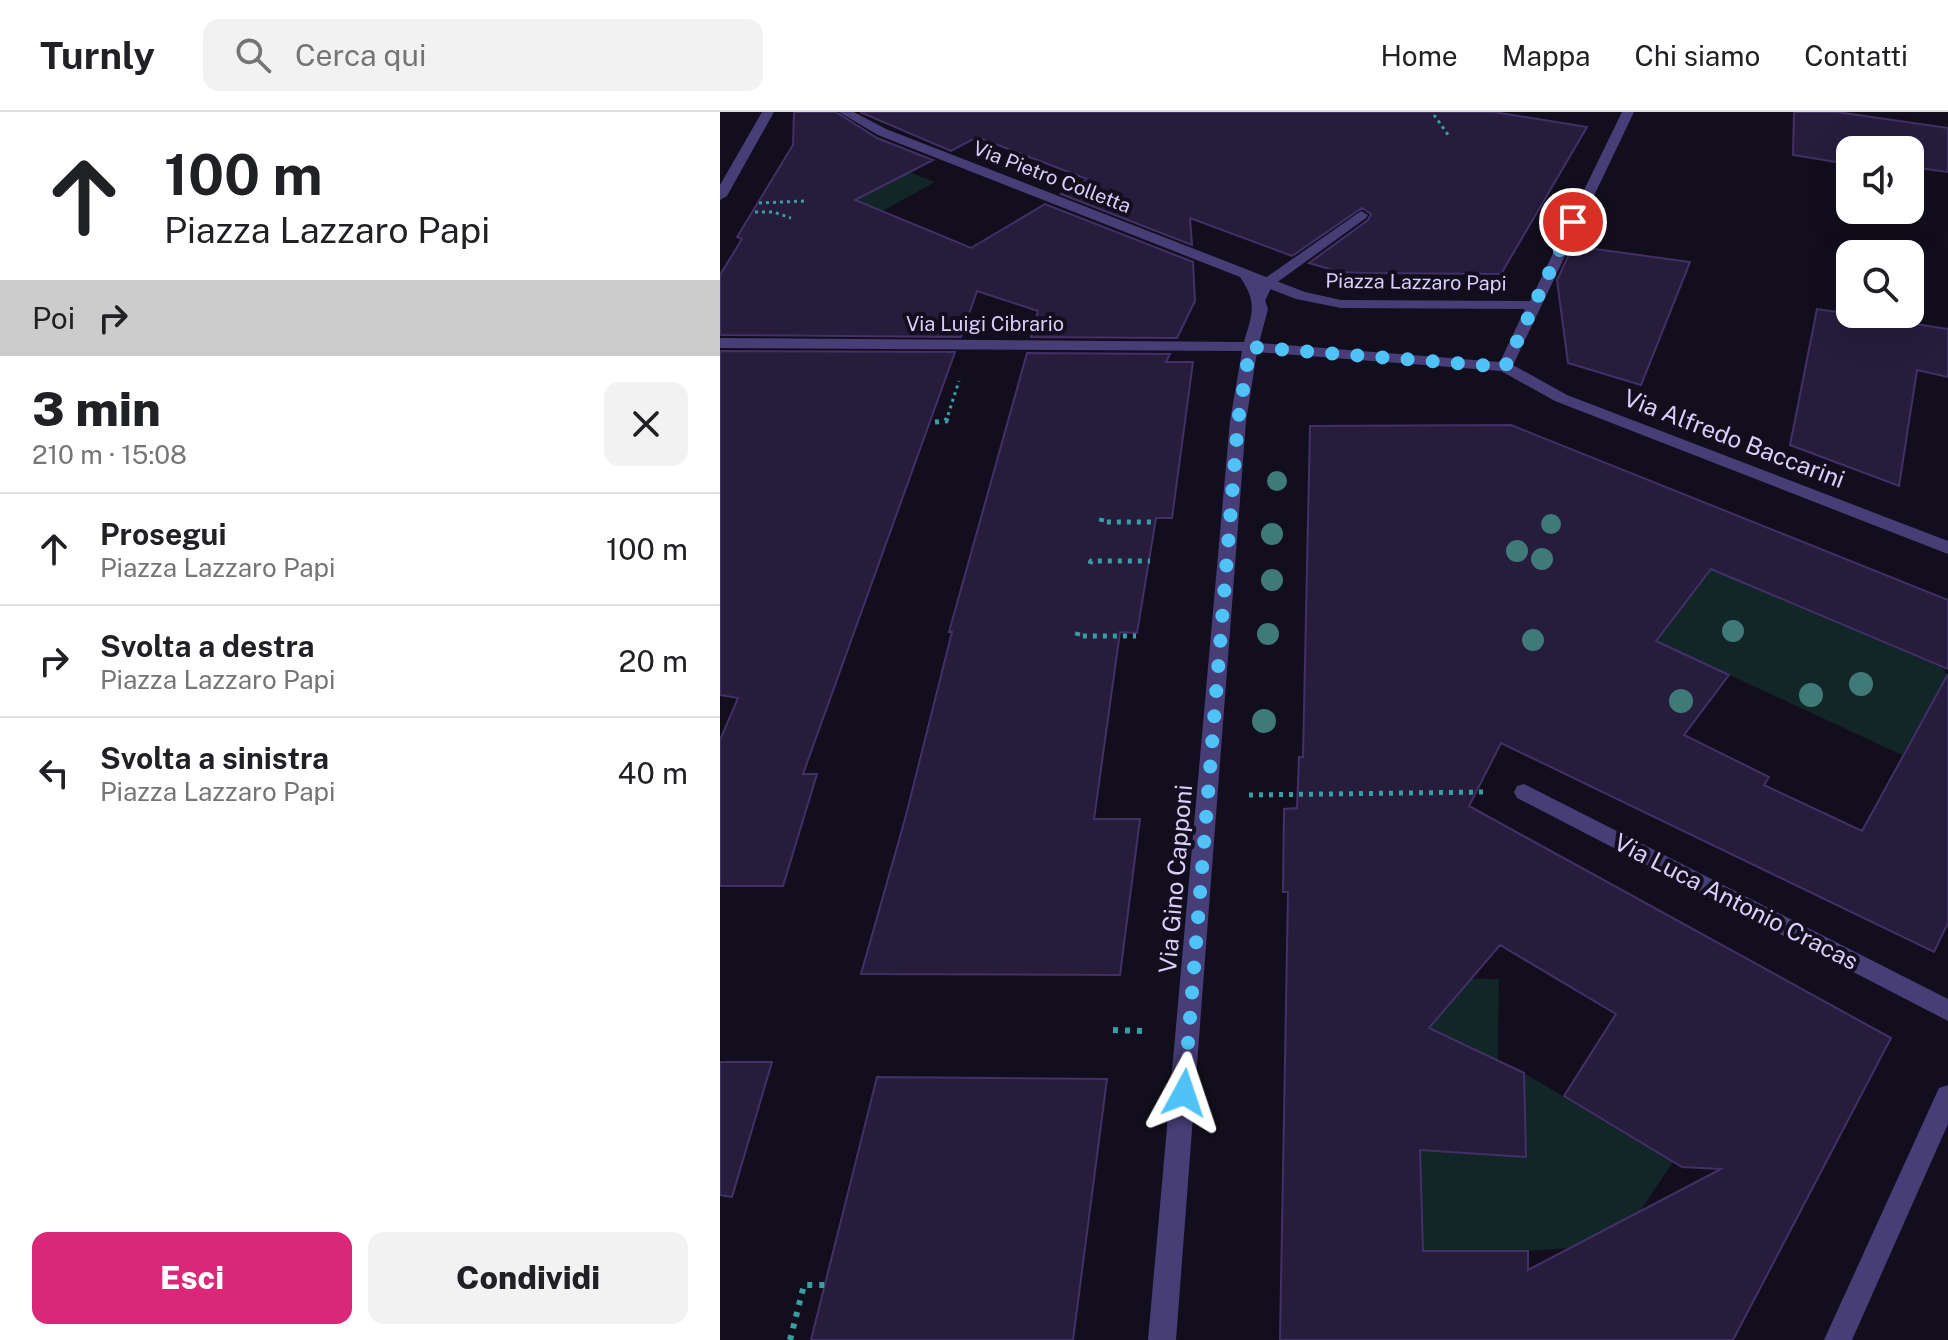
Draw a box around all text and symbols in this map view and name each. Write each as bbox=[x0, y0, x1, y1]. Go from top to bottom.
search box bbox=[203, 19, 763, 91]
text: Turnly bbox=[40, 33, 155, 78]
icon: search bbox=[231, 33, 275, 77]
text: Cerca qui bbox=[295, 37, 427, 73]
text: Home bbox=[1381, 39, 1458, 72]
text: Mappa bbox=[1502, 39, 1591, 72]
text: Chi siamo bbox=[1635, 39, 1760, 72]
text: Contatti bbox=[1804, 39, 1908, 72]
street label: Via Pietro Colletta bbox=[970, 136, 1134, 218]
map controls bbox=[1836, 136, 1924, 328]
button: sound bbox=[1836, 136, 1924, 224]
text: 100 m bbox=[164, 142, 323, 208]
icon: ahead bbox=[32, 144, 136, 248]
pin bbox=[1539, 188, 1607, 256]
icon: arrive bbox=[1551, 200, 1595, 244]
text: Piazza Lazzaro Papi bbox=[164, 209, 490, 251]
button: search bbox=[1836, 240, 1924, 328]
street label: Piazza Lazzaro Papi bbox=[1325, 268, 1507, 296]
icon: right bbox=[91, 296, 135, 340]
text: Poi bbox=[32, 300, 75, 336]
street label: Via Luigi Cibrario bbox=[906, 312, 1064, 336]
text: 3 min bbox=[32, 380, 161, 437]
button: close bbox=[604, 382, 688, 466]
street label: Via Alfredo Baccarini bbox=[1620, 383, 1849, 493]
text: 210 m · 15:08 bbox=[32, 439, 187, 470]
text: Prosegui bbox=[100, 516, 227, 552]
icon: ahead bbox=[32, 527, 76, 571]
text: 100 m bbox=[606, 531, 688, 567]
text: Piazza Lazzaro Papi bbox=[100, 552, 336, 583]
text: Svolta a destra bbox=[100, 628, 315, 664]
icon: right bbox=[32, 639, 76, 683]
text: 20 m bbox=[619, 643, 688, 679]
text: Piazza Lazzaro Papi bbox=[100, 664, 336, 695]
text: Svolta a sinistra bbox=[100, 740, 329, 776]
icon: left bbox=[32, 751, 76, 795]
text: 40 m bbox=[618, 755, 688, 791]
text: Piazza Lazzaro Papi bbox=[100, 776, 336, 807]
street label: Via Gino Capponi bbox=[1153, 783, 1197, 975]
street label: Via Luca Antonio Cracas bbox=[1610, 827, 1863, 975]
position arrow bbox=[1142, 1051, 1226, 1135]
button: Esci bbox=[32, 1232, 352, 1324]
button: Condividi bbox=[368, 1232, 688, 1324]

